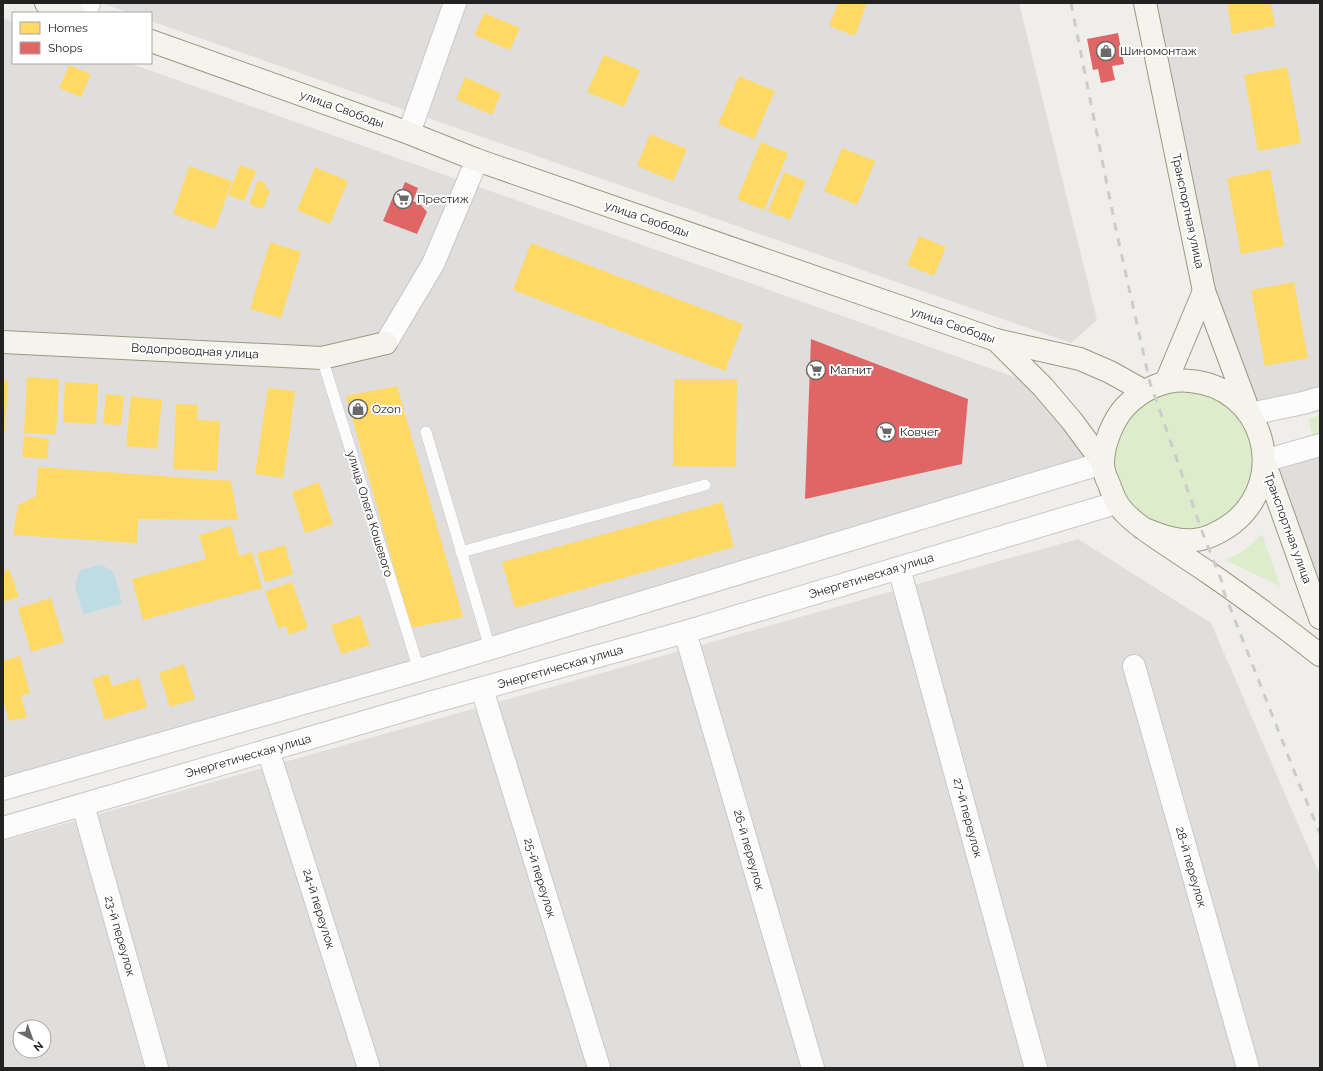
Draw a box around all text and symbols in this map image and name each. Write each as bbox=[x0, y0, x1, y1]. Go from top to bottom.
legend bbox=[12, 12, 152, 64]
text: Homes bbox=[48, 21, 88, 35]
shop icon: Шиномонтаж bbox=[1095, 40, 1117, 62]
text: Shops bbox=[48, 41, 83, 55]
place label: Шиномонтаж bbox=[1120, 44, 1197, 58]
street label: улица Свободы bbox=[298, 87, 386, 131]
street label: Транспортная улица bbox=[1169, 152, 1207, 270]
supermarket icon: Престиж bbox=[392, 188, 414, 210]
place label: Престиж bbox=[417, 192, 469, 206]
street label: улица Свободы bbox=[603, 198, 691, 240]
street label: улица Свободы bbox=[909, 304, 997, 346]
street label: Водопроводная улица bbox=[131, 341, 259, 361]
supermarket icon: Магнит bbox=[805, 359, 827, 381]
place label: Магнит bbox=[830, 363, 872, 377]
shop icon: Ozon bbox=[347, 398, 369, 420]
place label: Ozon bbox=[372, 402, 401, 416]
supermarket icon: Ковчег bbox=[875, 421, 897, 443]
place label: Ковчег bbox=[900, 425, 939, 439]
street label: улица Олега Кошевого bbox=[344, 449, 396, 579]
street label: Транспортная улица bbox=[1261, 470, 1315, 586]
street label: Энергетическая улица bbox=[807, 550, 935, 602]
street label: Энергетическая улица bbox=[495, 642, 625, 692]
street label: Энергетическая улица bbox=[183, 731, 313, 781]
street label: 27-й переулок bbox=[951, 776, 985, 860]
street label: 26-й переулок bbox=[731, 808, 767, 892]
street label: 28-й переулок bbox=[1173, 825, 1209, 909]
street label: 25-й переулок bbox=[521, 836, 559, 920]
street label: 24-й переулок bbox=[300, 867, 338, 951]
street label: 23-й переулок bbox=[102, 894, 138, 978]
north arrow bbox=[12, 1019, 52, 1059]
text: N bbox=[31, 1039, 46, 1054]

